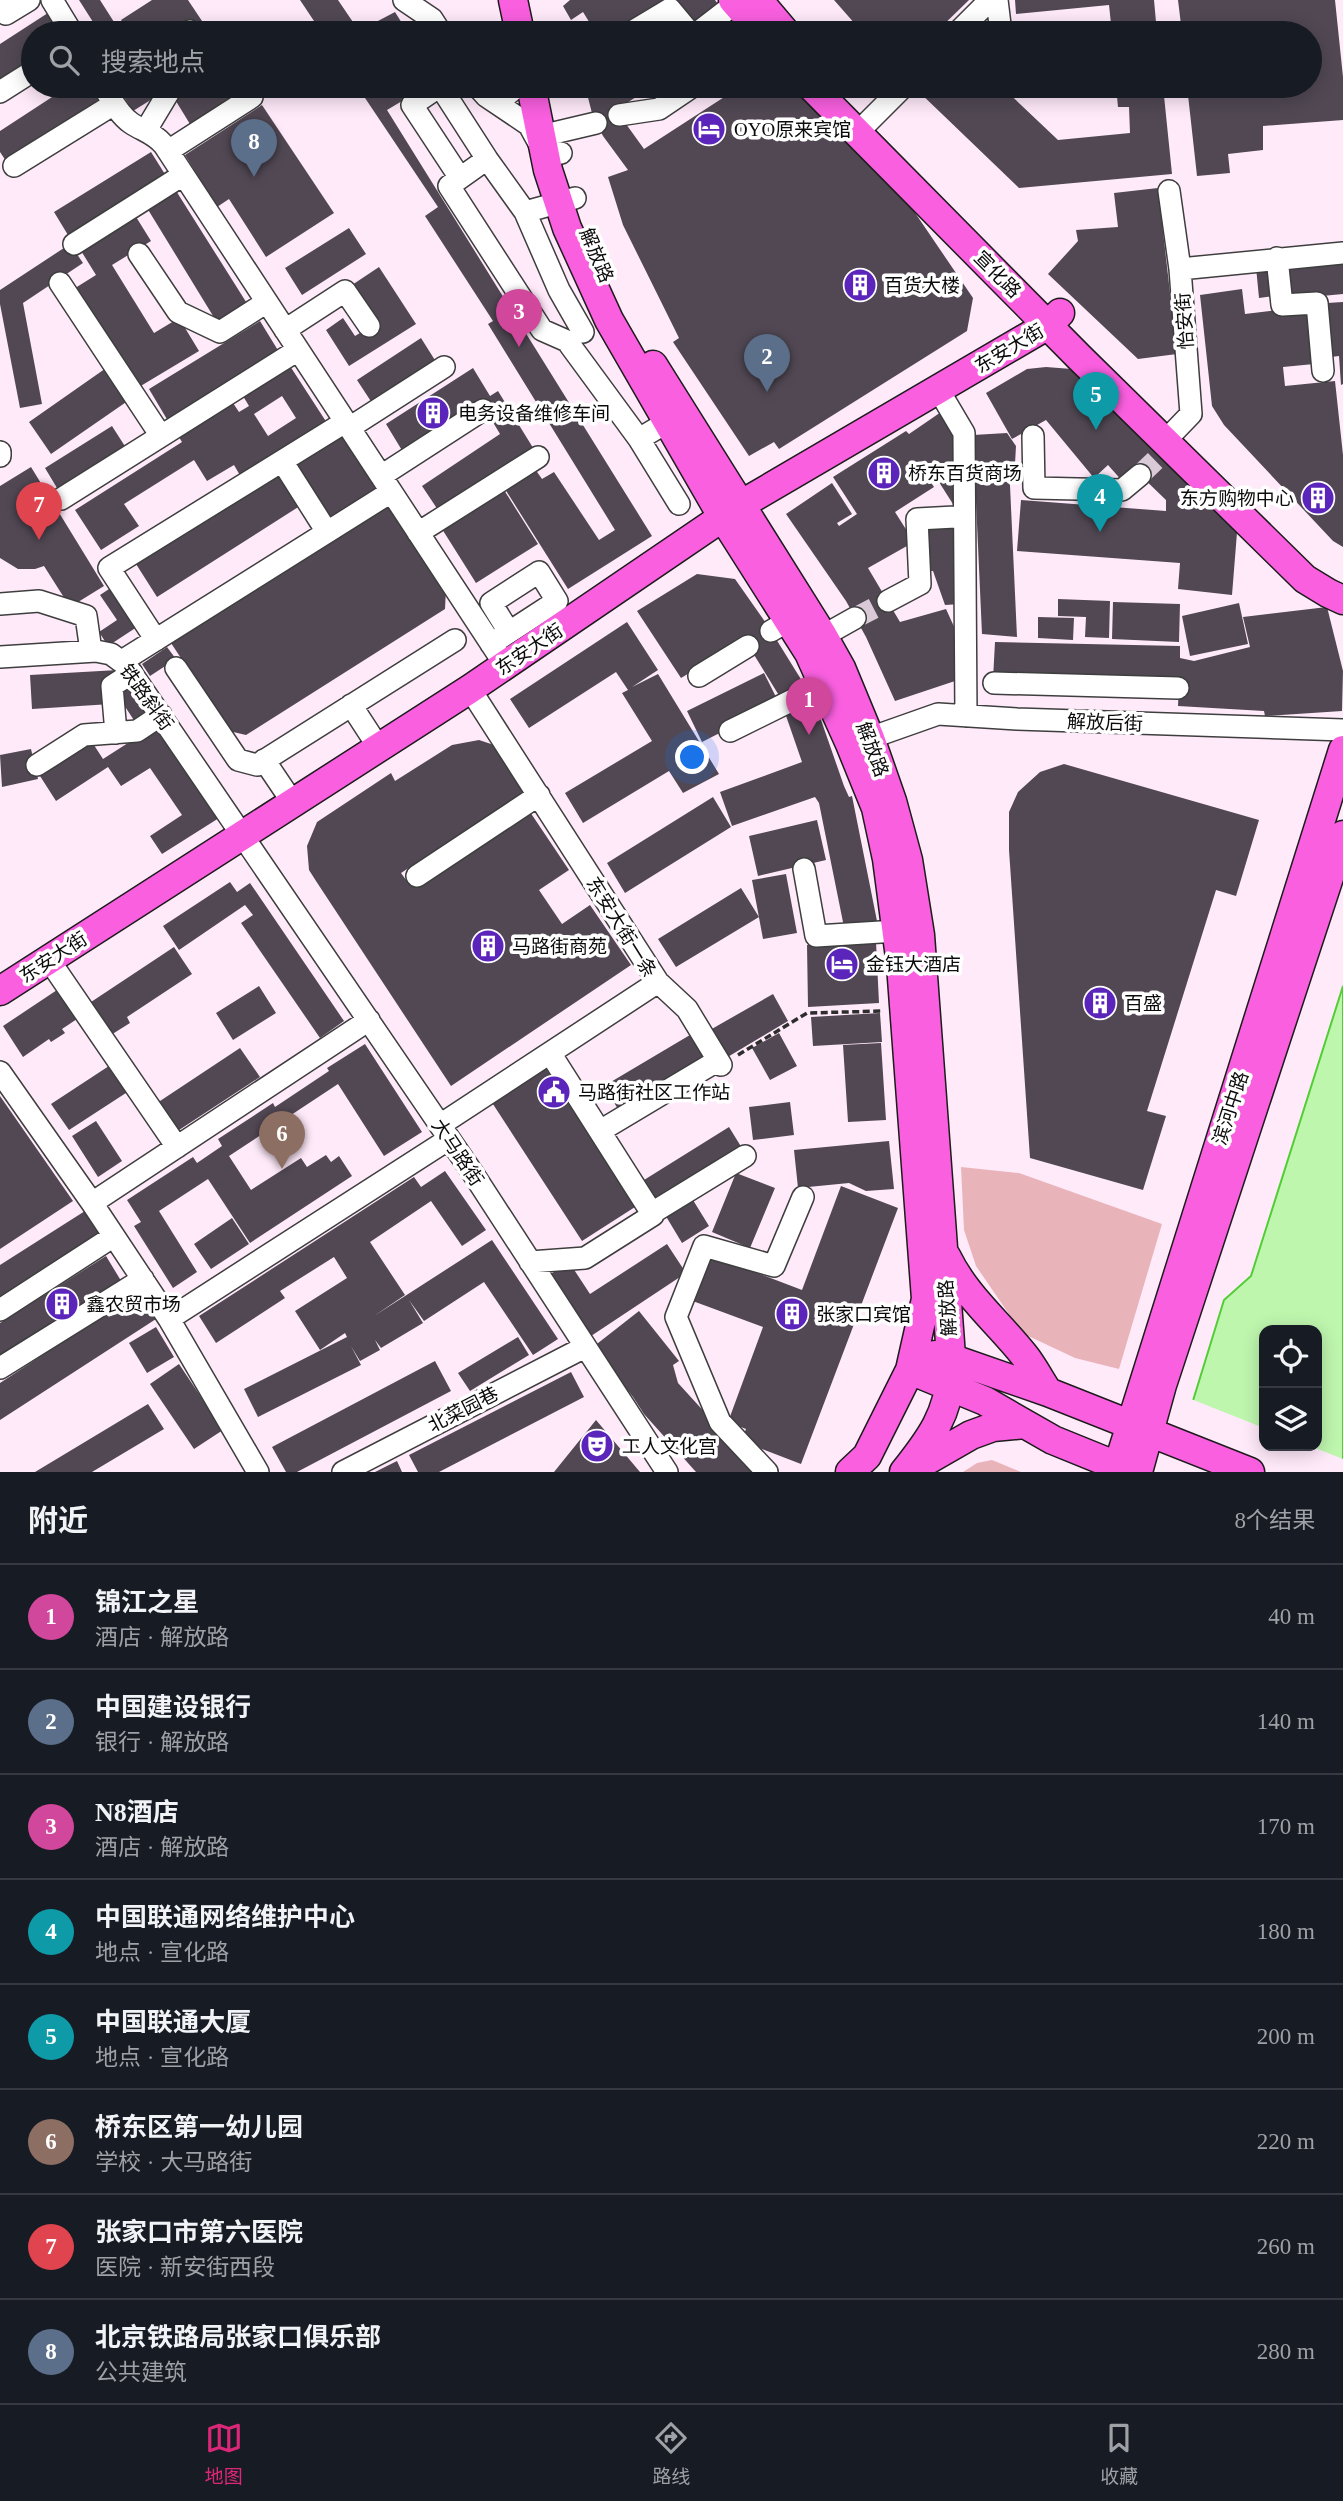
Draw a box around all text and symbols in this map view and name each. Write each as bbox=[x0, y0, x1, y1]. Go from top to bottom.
search box bbox=[21, 21, 1322, 98]
icon: search bbox=[45, 41, 83, 79]
text: 搜索地点 bbox=[101, 48, 205, 77]
hotel icon: OYO原来宾馆 bbox=[690, 110, 728, 148]
pin: 8 bbox=[231, 119, 277, 177]
place label: OYO原来宾馆 bbox=[734, 119, 851, 140]
street label: 解放路 bbox=[576, 225, 617, 286]
street label: 宣化路 bbox=[970, 247, 1025, 302]
building icon: 百货大楼 bbox=[841, 266, 879, 304]
place label: 百货大楼 bbox=[884, 275, 960, 296]
pin: 3 bbox=[496, 289, 542, 347]
street label: 怡安街 bbox=[1172, 292, 1197, 350]
street label: 东安大街 bbox=[971, 320, 1047, 377]
pin: 2 bbox=[744, 334, 790, 392]
pin: 5 bbox=[1073, 372, 1119, 430]
building icon: 电务设备维修车间 bbox=[414, 394, 452, 432]
place label: 电务设备维修车间 bbox=[458, 403, 610, 424]
building icon: 桥东百货商场 bbox=[865, 454, 903, 492]
place label: 桥东百货商场 bbox=[908, 463, 1022, 484]
pin: 4 bbox=[1077, 474, 1123, 532]
building icon: 东方购物中心 bbox=[1299, 479, 1337, 517]
pin: 7 bbox=[16, 482, 62, 540]
place label: 东方购物中心 bbox=[1180, 488, 1294, 509]
street label: 东安大街 bbox=[492, 619, 567, 679]
street label: 铁路斜街 bbox=[116, 660, 177, 734]
pin: 1 bbox=[786, 677, 832, 735]
street label: 解放后街 bbox=[1067, 711, 1143, 734]
street label: 解放路 bbox=[853, 719, 893, 780]
your location bbox=[675, 740, 709, 774]
street label: 东安大街一条 bbox=[582, 873, 661, 981]
building icon: 马路街商苑 bbox=[469, 927, 507, 965]
street label: 东安大街 bbox=[16, 928, 91, 987]
place label: 马路街商苑 bbox=[512, 936, 607, 957]
hotel icon: 金钰大酒店 bbox=[823, 945, 861, 983]
place label: 金钰大酒店 bbox=[866, 954, 961, 975]
building icon: 百盛 bbox=[1081, 984, 1119, 1022]
place label: 百盛 bbox=[1124, 993, 1162, 1014]
street label: 滨河中路 bbox=[1209, 1069, 1252, 1148]
public building icon: 马路街社区工作站 bbox=[535, 1073, 573, 1111]
place label: 马路街社区工作站 bbox=[578, 1082, 730, 1103]
pin: 6 bbox=[259, 1111, 305, 1169]
street label: 大马路街 bbox=[428, 1115, 488, 1190]
street label: 解放路 bbox=[935, 1279, 960, 1337]
building icon: 鑫农贸市场 bbox=[43, 1285, 81, 1323]
place label: 鑫农贸市场 bbox=[86, 1294, 181, 1315]
building icon: 张家口宾馆 bbox=[773, 1295, 811, 1333]
place label: 张家口宾馆 bbox=[816, 1304, 911, 1325]
map controls bbox=[1259, 1325, 1322, 1451]
button: locate bbox=[1259, 1325, 1322, 1388]
street label: 北菜园巷 bbox=[425, 1383, 502, 1436]
button: layers bbox=[1259, 1388, 1322, 1451]
theatre icon: 工人文化宫 bbox=[578, 1427, 616, 1465]
place label: 工人文化宫 bbox=[622, 1436, 717, 1457]
text: 附近 bbox=[28, 1504, 88, 1537]
text: 8个结果 bbox=[1235, 1508, 1315, 1533]
text: 锦江之星 bbox=[95, 1588, 199, 1617]
text: 1 bbox=[45, 1604, 57, 1629]
text: 40 m bbox=[1268, 1604, 1315, 1629]
text: 酒店 · 解放路 bbox=[95, 1625, 229, 1650]
text: 中国建设银行 bbox=[95, 1693, 251, 1722]
text: 2 bbox=[45, 1709, 57, 1734]
text: 140 m bbox=[1257, 1709, 1315, 1734]
text: 银行 · 解放路 bbox=[95, 1730, 229, 1755]
text: N8酒店 bbox=[95, 1798, 179, 1827]
text: 3 bbox=[45, 1814, 57, 1839]
text: 170 m bbox=[1257, 1814, 1315, 1839]
text: 酒店 · 解放路 bbox=[95, 1835, 229, 1860]
text: 中国联通网络维护中心 bbox=[95, 1903, 355, 1932]
text: 4 bbox=[45, 1919, 57, 1944]
text: 180 m bbox=[1257, 1919, 1315, 1944]
text: 地点 · 宣化路 bbox=[95, 1940, 229, 1965]
text: 中国联通大厦 bbox=[95, 2008, 251, 2037]
text: 5 bbox=[45, 2024, 57, 2049]
text: 200 m bbox=[1257, 2024, 1315, 2049]
text: 地点 · 宣化路 bbox=[95, 2045, 229, 2070]
text: 桥东区第一幼儿园 bbox=[95, 2113, 303, 2142]
text: 6 bbox=[45, 2129, 57, 2154]
text: 220 m bbox=[1257, 2129, 1315, 2154]
text: 学校 · 大马路街 bbox=[95, 2150, 252, 2175]
text: 张家口市第六医院 bbox=[95, 2218, 303, 2247]
text: 7 bbox=[45, 2234, 57, 2259]
text: 260 m bbox=[1257, 2234, 1315, 2259]
text: 医院 · 新安街西段 bbox=[95, 2255, 275, 2280]
text: 北京铁路局张家口俱乐部 bbox=[95, 2323, 381, 2352]
text: 8 bbox=[45, 2339, 57, 2364]
text: 280 m bbox=[1257, 2339, 1315, 2364]
text: 公共建筑 bbox=[95, 2360, 187, 2385]
tab: 地图 bbox=[205, 2419, 243, 2488]
tab: 路线 bbox=[652, 2419, 690, 2488]
tab: 收藏 bbox=[1100, 2419, 1138, 2488]

